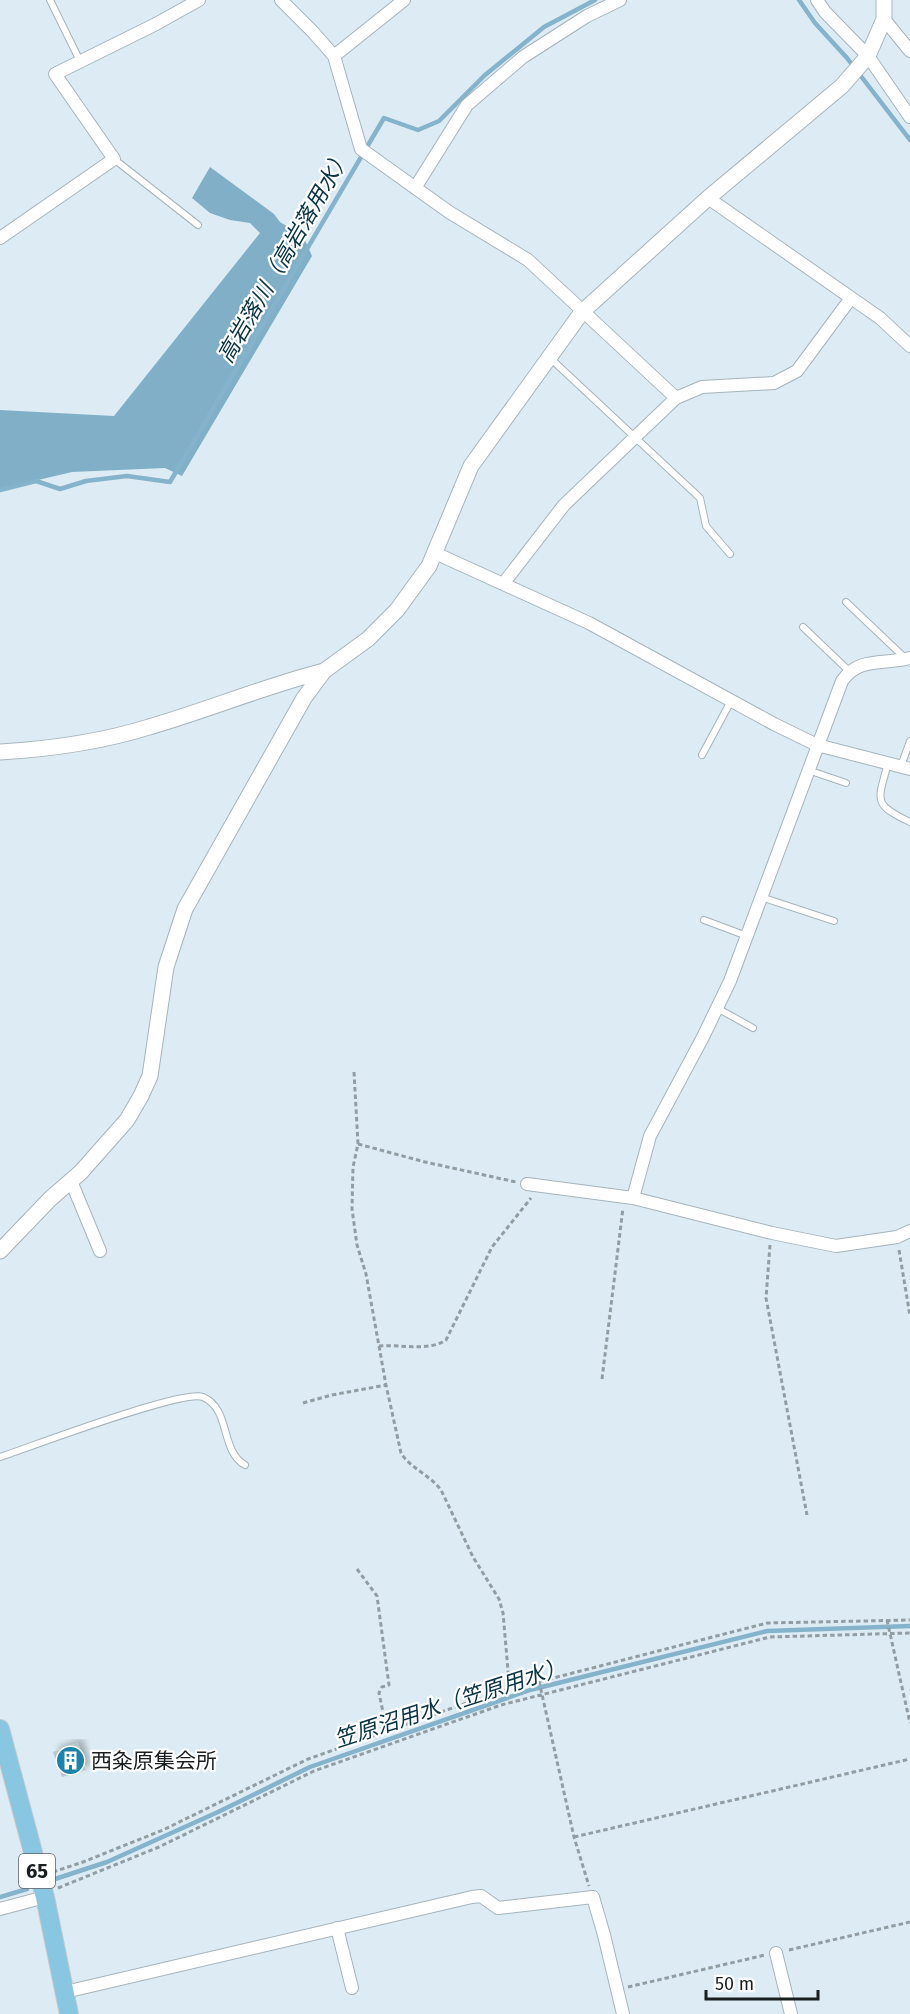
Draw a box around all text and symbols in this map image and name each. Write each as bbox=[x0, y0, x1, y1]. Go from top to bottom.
water label: 高岩落川（高岩落用水） bbox=[212, 144, 356, 368]
water label: 笠原沼用水（笠原用水） bbox=[331, 1653, 569, 1753]
building icon: 西粂原集会所 bbox=[54, 1745, 86, 1777]
place label: 西粂原集会所 bbox=[91, 1748, 217, 1774]
road number: 65 bbox=[19, 1854, 55, 1888]
scale bar bbox=[706, 1963, 818, 2001]
text: 50 m bbox=[715, 1973, 754, 1995]

